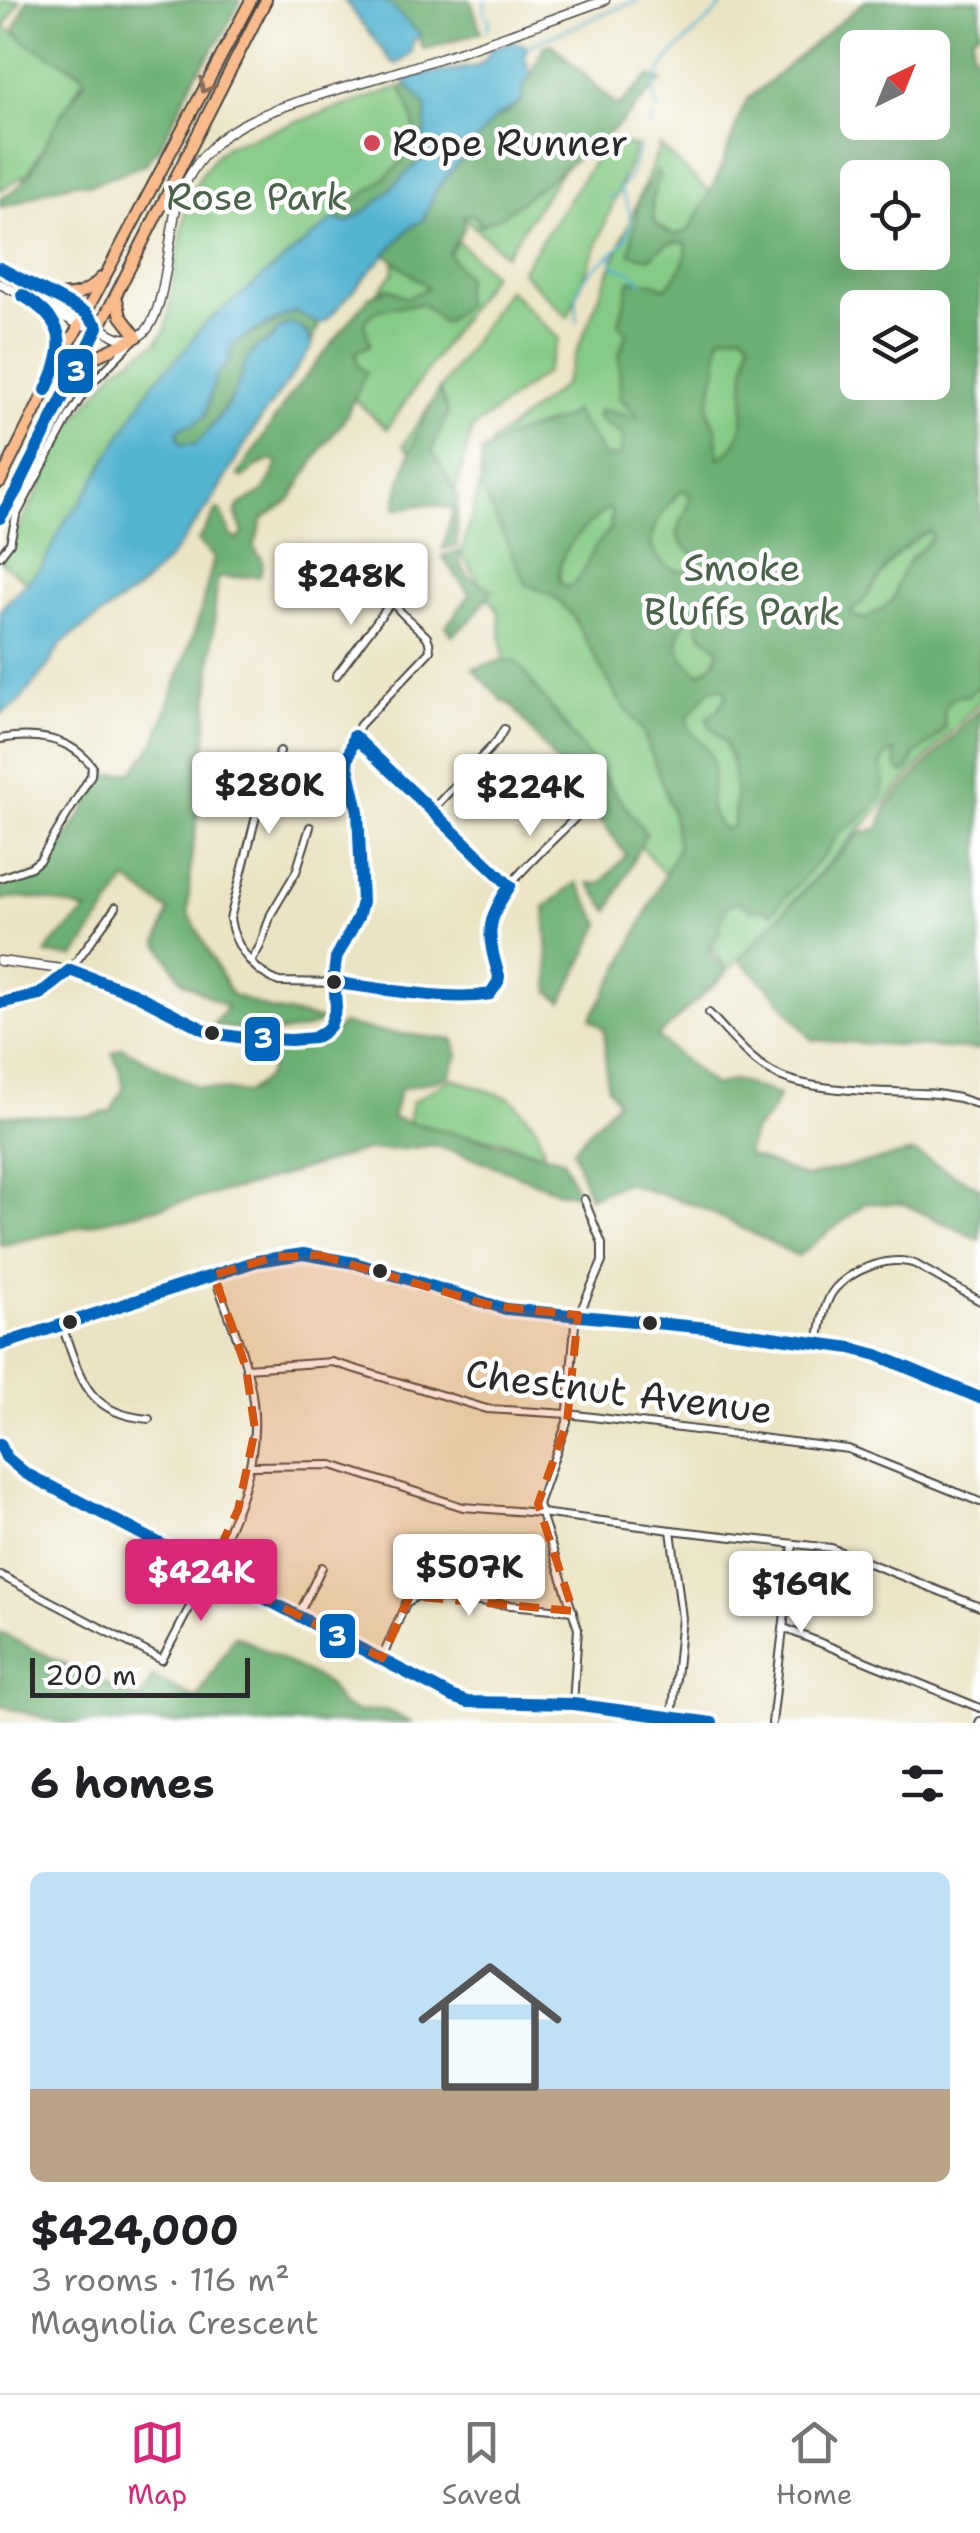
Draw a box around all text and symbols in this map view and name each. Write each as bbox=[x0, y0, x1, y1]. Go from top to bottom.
north arrow bbox=[840, 30, 950, 140]
map controls bbox=[840, 30, 950, 400]
one-way arrow bbox=[199, 76, 218, 94]
place label: Rope Runner bbox=[392, 117, 628, 168]
marker: Rope Runner bbox=[361, 132, 383, 154]
button: locate bbox=[840, 160, 950, 270]
park label: Rose Park bbox=[166, 171, 348, 222]
button: layers bbox=[840, 290, 950, 400]
line badge: 3 bbox=[56, 347, 95, 395]
text: 3 bbox=[66, 352, 86, 390]
park label: Smoke Bluffs Park bbox=[644, 542, 840, 637]
pin: $248K bbox=[281, 543, 421, 628]
text: $248K bbox=[297, 554, 405, 597]
pin: $280K bbox=[199, 752, 339, 837]
pin: $224K bbox=[460, 754, 600, 839]
text: $280K bbox=[214, 763, 324, 806]
text: $224K bbox=[476, 765, 584, 808]
unlabelled marker bbox=[324, 972, 344, 992]
line badge: 3 bbox=[243, 1015, 282, 1063]
text: 3 bbox=[253, 1019, 273, 1057]
unlabelled marker bbox=[202, 1023, 222, 1043]
unlabelled marker bbox=[370, 1261, 390, 1281]
unlabelled marker bbox=[60, 1312, 80, 1332]
unlabelled marker bbox=[640, 1313, 660, 1333]
street label: Chestnut Avenue bbox=[462, 1347, 776, 1436]
pin: $507K bbox=[399, 1534, 539, 1619]
pin: $424K bbox=[131, 1539, 271, 1624]
text: $507K bbox=[415, 1545, 523, 1588]
text: $424K bbox=[147, 1550, 255, 1593]
pin: $169K bbox=[731, 1551, 871, 1636]
text: $169K bbox=[751, 1562, 851, 1605]
line badge: 3 bbox=[318, 1612, 357, 1660]
text: 3 bbox=[327, 1617, 347, 1655]
scale bar bbox=[30, 1653, 250, 1698]
text: 200 m bbox=[45, 1656, 136, 1694]
text: 6 homes bbox=[30, 1755, 215, 1811]
icon: filters bbox=[895, 1756, 950, 1811]
icon: home bbox=[400, 1937, 580, 2117]
text: $424,000 bbox=[30, 2202, 239, 2258]
text: 3 rooms · 116 m² bbox=[30, 2258, 290, 2301]
text: Magnolia Crescent bbox=[30, 2301, 319, 2344]
tab: Map bbox=[127, 2415, 187, 2513]
tab: Saved bbox=[442, 2415, 521, 2513]
tab: Home bbox=[776, 2415, 853, 2513]

